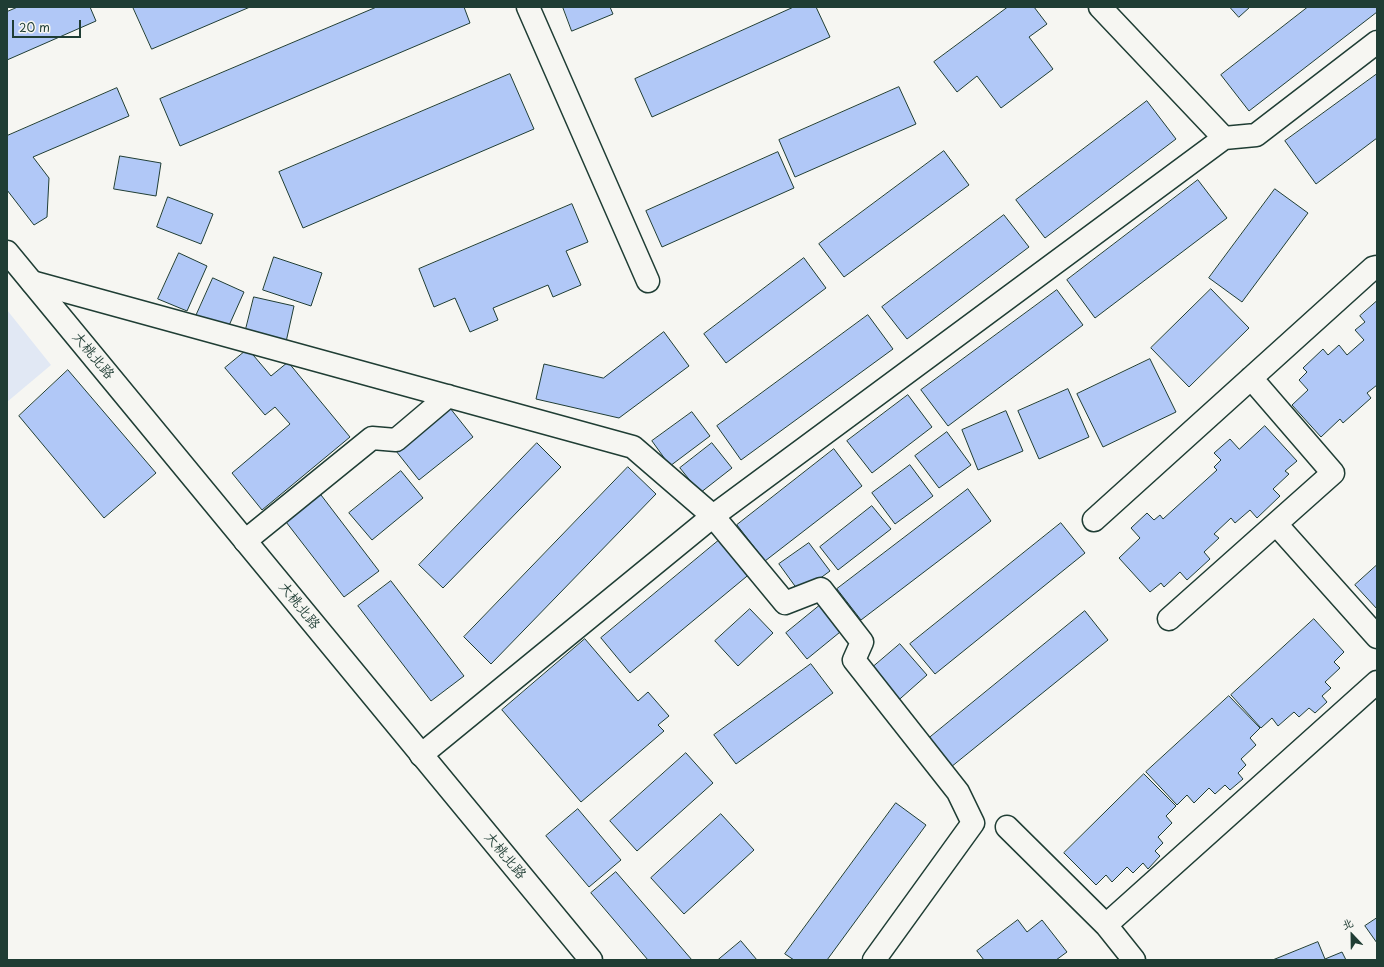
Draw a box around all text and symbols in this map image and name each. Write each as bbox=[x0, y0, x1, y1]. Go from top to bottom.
scale bar bbox=[14, 12, 83, 38]
text: 20 m bbox=[19, 18, 50, 36]
street label: 大桃北路 bbox=[69, 329, 117, 383]
street label: 大桃北路 bbox=[275, 579, 323, 633]
street label: 大桃北路 bbox=[481, 829, 529, 883]
text: 北 bbox=[1339, 913, 1356, 933]
north arrow bbox=[1332, 915, 1372, 955]

